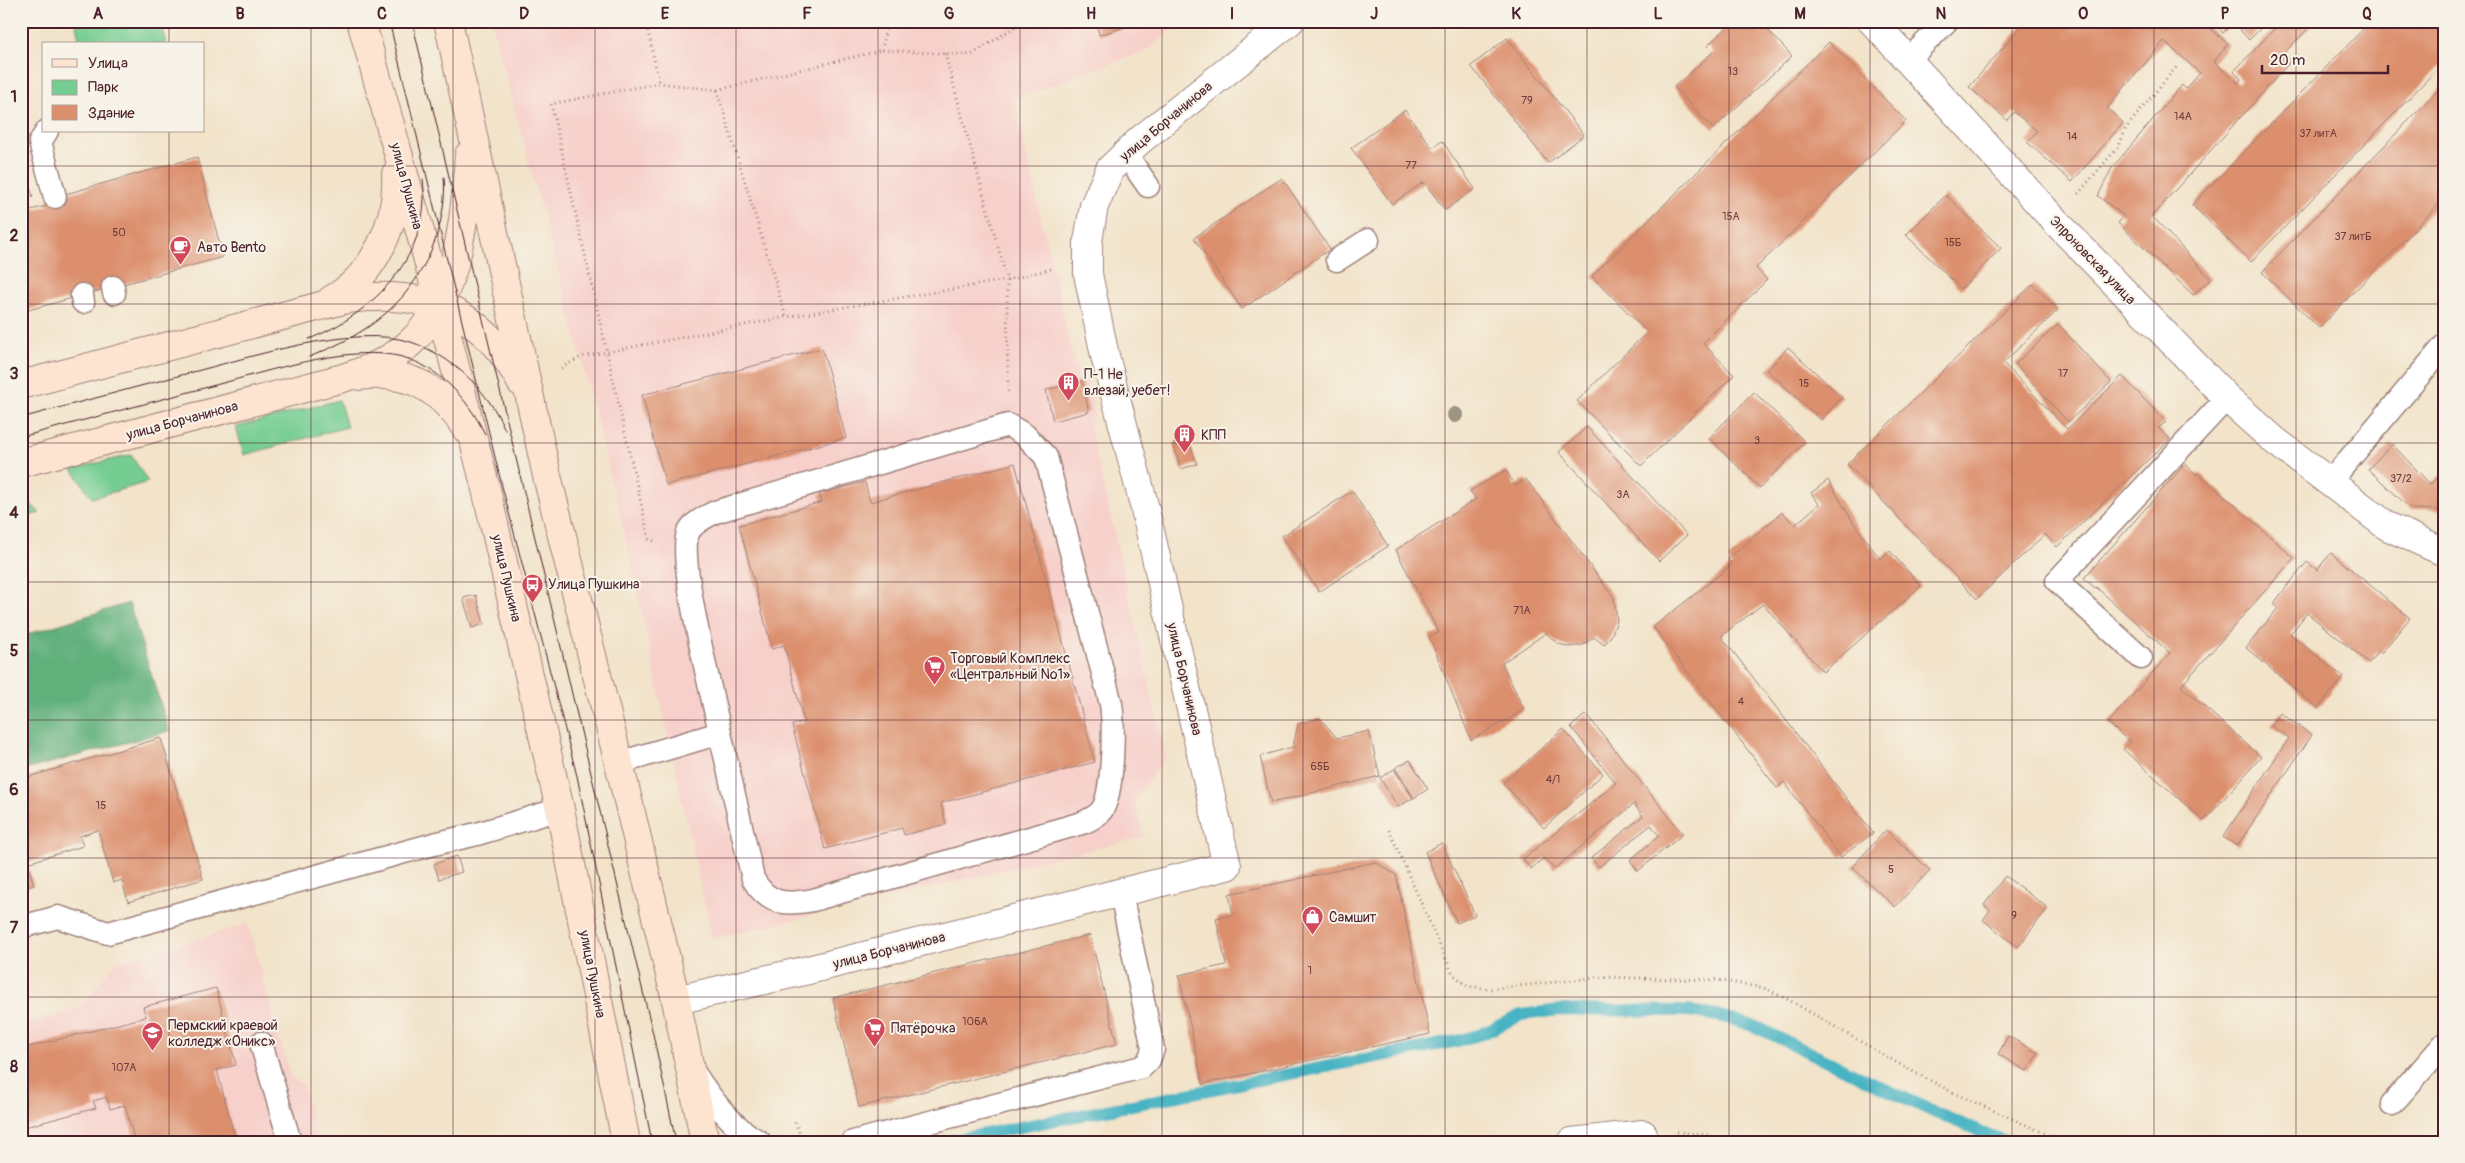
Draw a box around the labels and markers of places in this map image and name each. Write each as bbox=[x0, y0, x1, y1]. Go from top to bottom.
cafe icon: Авто Bento bbox=[169, 235, 193, 266]
place label: Авто Bento bbox=[197, 239, 267, 256]
place label: П-1 Не влезай, уебет! bbox=[1084, 366, 1171, 399]
building icon: П-1 Не влезай, уебет! bbox=[1056, 370, 1080, 401]
building icon: КПП bbox=[1173, 423, 1197, 454]
place label: КПП bbox=[1201, 427, 1226, 444]
bus stop icon: Улица Пушкина bbox=[520, 572, 544, 603]
place label: Улица Пушкина bbox=[548, 576, 640, 593]
place label: Торговый Комплекс «Центральный №1» bbox=[950, 650, 1070, 683]
supermarket icon: Торговый Комплекс «Центральный №1» bbox=[922, 654, 946, 685]
shop icon: Самшит bbox=[1301, 905, 1325, 936]
place label: Самшит bbox=[1329, 909, 1377, 926]
supermarket icon: Пятёрочка bbox=[863, 1016, 887, 1047]
place label: Пермский краевой колледж «Оникс» bbox=[168, 1017, 278, 1050]
place label: Пятёрочка bbox=[891, 1020, 955, 1037]
school or university icon: Пермский краевой колледж «Оникс» bbox=[140, 1021, 164, 1052]

